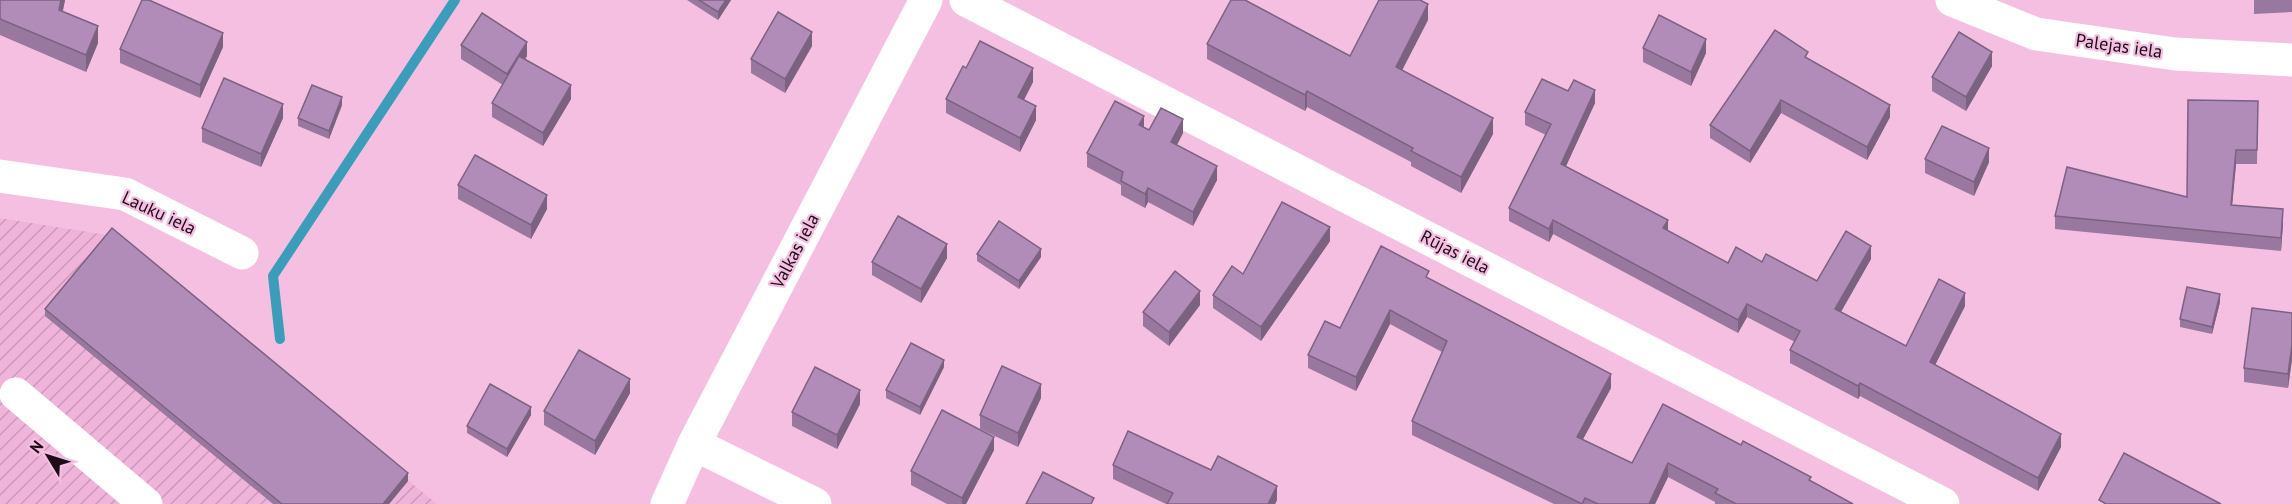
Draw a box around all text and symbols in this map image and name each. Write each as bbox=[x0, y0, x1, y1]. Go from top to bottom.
street label: Palejas iela bbox=[2074, 28, 2164, 63]
street label: Lauku iela bbox=[119, 185, 200, 240]
street label: Valkas iela bbox=[765, 209, 824, 293]
street label: Rūjas iela bbox=[1417, 224, 1494, 279]
north arrow bbox=[18, 426, 78, 486]
text: N bbox=[25, 436, 47, 457]

